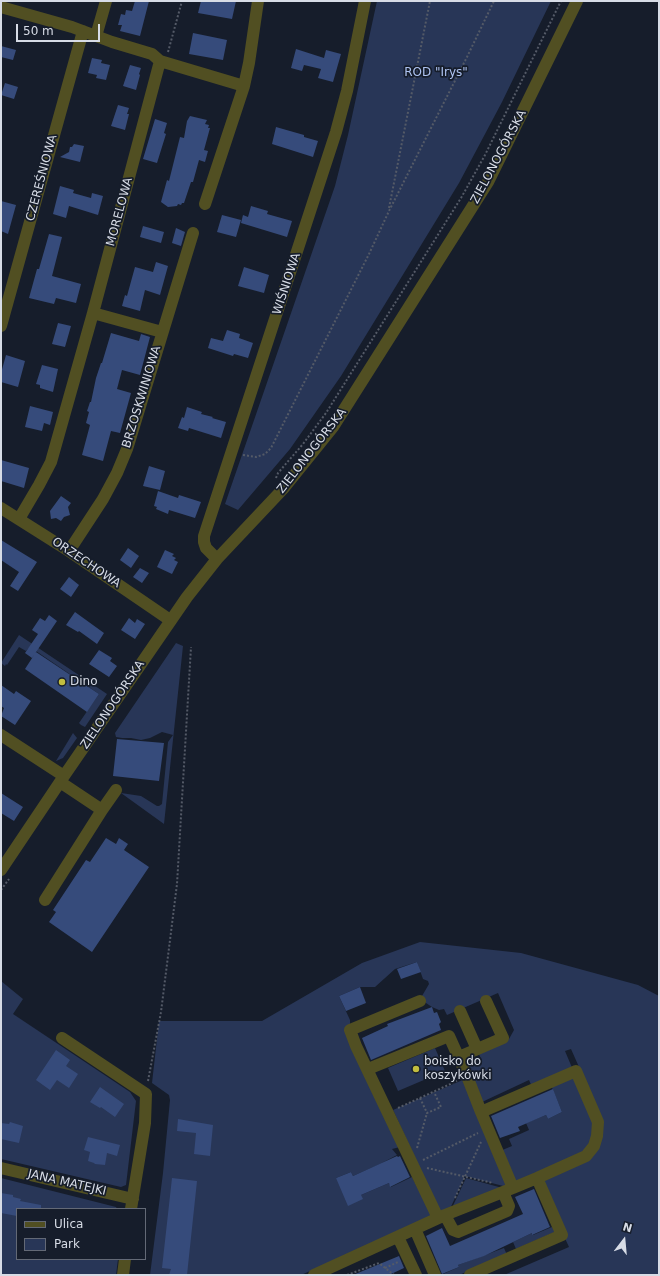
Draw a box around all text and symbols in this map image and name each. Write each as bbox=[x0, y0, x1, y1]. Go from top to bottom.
scale bar bbox=[18, 16, 102, 42]
text: 50 m bbox=[23, 24, 54, 38]
park label: ROD "Irys" bbox=[404, 66, 468, 80]
street label: ZIELONOGÓRSKA bbox=[468, 108, 530, 206]
street label: CZEREŚNIOWA bbox=[24, 133, 60, 223]
street label: MORELOWA bbox=[104, 176, 136, 248]
street label: WIŚNIOWA bbox=[270, 251, 304, 317]
street label: BRZOSKWINIOWA bbox=[120, 344, 164, 450]
street label: ZIELONOGÓRSKA bbox=[274, 406, 350, 496]
street label: ORZECHOWA bbox=[49, 535, 123, 591]
street label: ZIELONOGÓRSKA bbox=[78, 658, 148, 752]
place label: Dino bbox=[70, 675, 98, 689]
marker: Dino bbox=[57, 677, 67, 687]
place label: boisko do koszykówki bbox=[424, 1055, 491, 1083]
marker: boisko do koszykówki bbox=[411, 1064, 421, 1074]
street label: JANA MATEJKI bbox=[26, 1167, 108, 1199]
legend bbox=[16, 1208, 146, 1260]
text: Ulica bbox=[54, 1217, 83, 1231]
north arrow bbox=[604, 1220, 644, 1260]
text: N bbox=[621, 1220, 634, 1236]
text: Park bbox=[54, 1237, 80, 1251]

